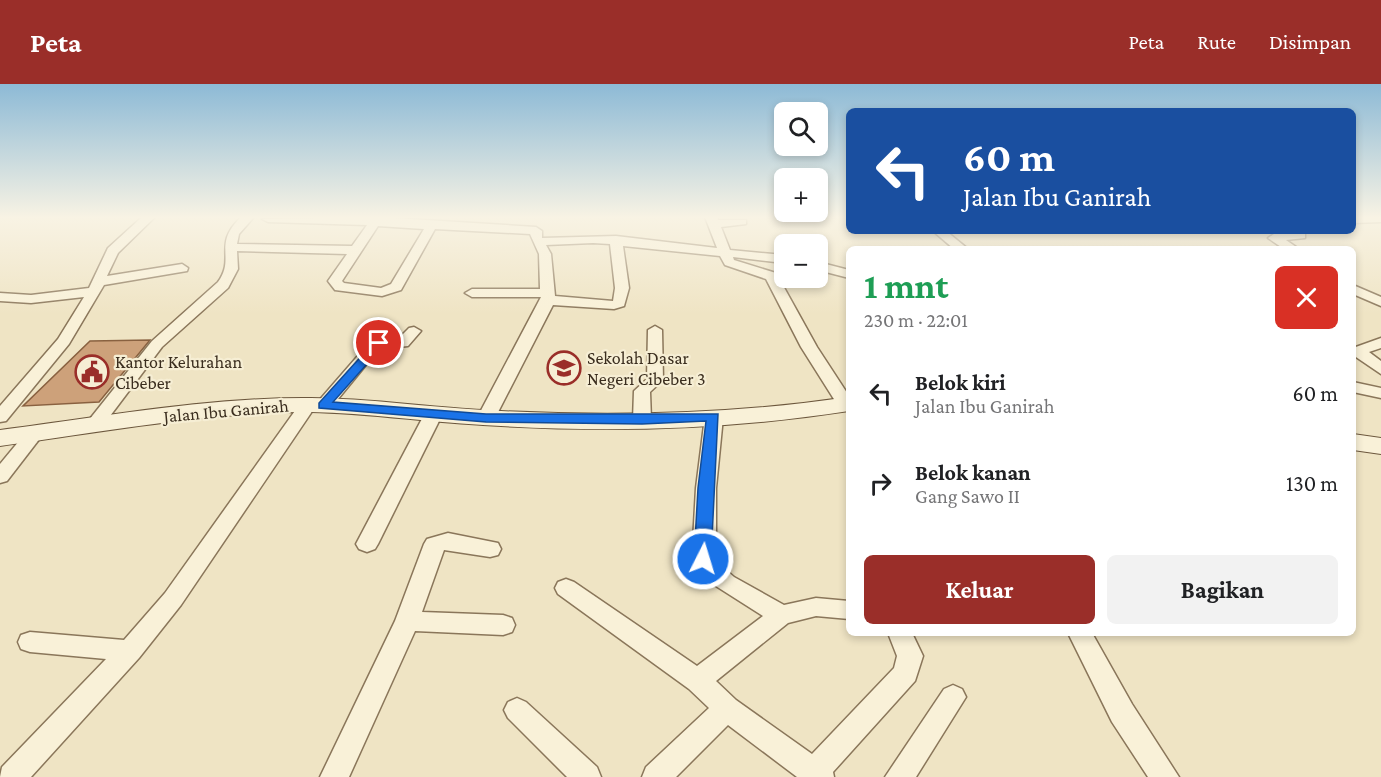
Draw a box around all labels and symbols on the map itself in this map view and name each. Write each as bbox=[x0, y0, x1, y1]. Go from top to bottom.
pin bbox=[353, 317, 404, 368]
place label: Sekolah Dasar Negeri Cibeber 3 bbox=[587, 348, 706, 389]
school or university icon: Sekolah Dasar Negeri Cibeber 3 bbox=[546, 350, 582, 386]
place label: Kantor Kelurahan Cibeber bbox=[115, 352, 242, 393]
public building icon: Kantor Kelurahan Cibeber bbox=[74, 354, 110, 390]
street label: Jalan Ibu Ganirah bbox=[161, 396, 290, 427]
position arrow bbox=[671, 527, 735, 591]

